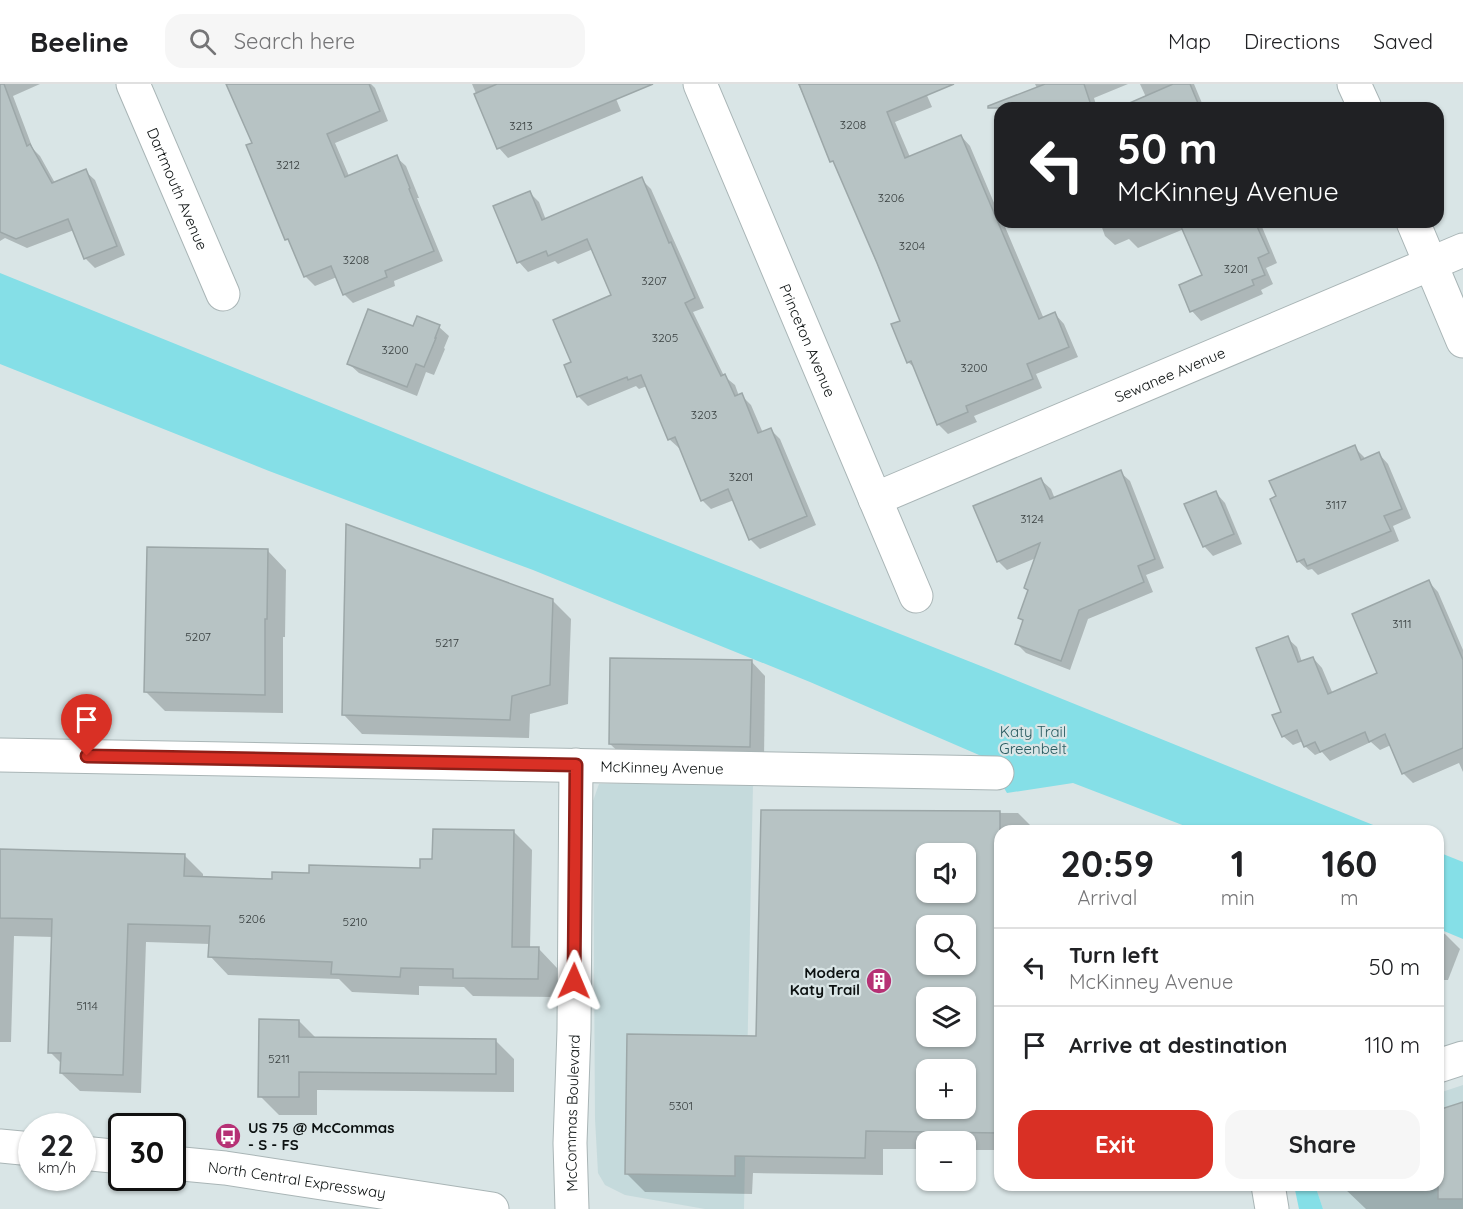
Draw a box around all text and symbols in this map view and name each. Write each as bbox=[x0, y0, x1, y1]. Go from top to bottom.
search box bbox=[165, 14, 585, 68]
text: Beeline bbox=[30, 24, 129, 59]
icon: search bbox=[186, 25, 219, 58]
text: Search here bbox=[234, 27, 355, 55]
text: Map bbox=[1168, 28, 1211, 54]
text: Directions bbox=[1244, 28, 1340, 54]
text: Saved bbox=[1373, 28, 1433, 54]
house number: 3208 bbox=[840, 117, 866, 132]
house number: 3213 bbox=[509, 118, 533, 133]
text: 50 m bbox=[1117, 122, 1217, 175]
street label: Dartmouth Avenue bbox=[143, 125, 212, 253]
icon: left bbox=[1018, 126, 1096, 204]
house number: 3212 bbox=[276, 157, 300, 172]
text: McKinney Avenue bbox=[1117, 174, 1339, 208]
house number: 3206 bbox=[878, 190, 905, 205]
house number: 3204 bbox=[899, 238, 925, 253]
house number: 3208 bbox=[343, 252, 369, 267]
house number: 3201 bbox=[1224, 261, 1248, 276]
house number: 3207 bbox=[641, 273, 667, 288]
street label: Princeton Avenue bbox=[776, 281, 840, 400]
house number: 3205 bbox=[652, 330, 678, 345]
house number: 3200 bbox=[381, 342, 409, 357]
street label: Sewanee Avenue bbox=[1111, 342, 1228, 406]
house number: 3200 bbox=[960, 360, 988, 375]
house number: 3203 bbox=[691, 407, 717, 422]
house number: 3201 bbox=[729, 469, 753, 484]
house number: 3117 bbox=[1325, 497, 1347, 512]
house number: 3124 bbox=[1020, 511, 1044, 526]
house number: 3111 bbox=[1392, 616, 1412, 631]
house number: 5207 bbox=[185, 629, 211, 644]
house number: 5217 bbox=[435, 635, 459, 650]
pin bbox=[61, 694, 112, 756]
icon: arrive bbox=[70, 703, 103, 736]
park label: Katy Trail Greenbelt bbox=[999, 722, 1067, 758]
street label: McKinney Avenue bbox=[600, 756, 724, 778]
text: 20:59 bbox=[1061, 841, 1154, 886]
text: 1 bbox=[1231, 841, 1245, 886]
text: 160 bbox=[1321, 841, 1377, 886]
map controls bbox=[916, 843, 976, 1191]
button: sound bbox=[916, 843, 976, 903]
text: Arrival bbox=[1077, 885, 1137, 910]
text: min bbox=[1221, 885, 1255, 910]
text: m bbox=[1340, 885, 1359, 910]
house number: 5206 bbox=[239, 911, 266, 926]
house number: 5210 bbox=[343, 914, 367, 929]
button: search bbox=[916, 915, 976, 975]
text: Turn left bbox=[1069, 941, 1159, 969]
position arrow bbox=[542, 949, 606, 1013]
icon: left bbox=[1018, 951, 1051, 984]
text: 50 m bbox=[1369, 953, 1420, 981]
place label: Modera Katy Trail bbox=[790, 963, 860, 999]
building icon: Modera Katy Trail bbox=[864, 966, 894, 996]
text: McKinney Avenue bbox=[1069, 969, 1233, 994]
button: layers bbox=[916, 987, 976, 1047]
house number: 5114 bbox=[76, 998, 98, 1013]
icon: arrive bbox=[1018, 1029, 1051, 1062]
text: Arrive at destination bbox=[1069, 1031, 1287, 1059]
text: 110 m bbox=[1365, 1031, 1420, 1059]
street label: McCommas Boulevard bbox=[560, 1034, 583, 1192]
house number: 5211 bbox=[268, 1051, 290, 1066]
button: + bbox=[916, 1059, 976, 1119]
house number: 5301 bbox=[669, 1098, 693, 1113]
button: Exit bbox=[1018, 1110, 1213, 1179]
button: Share bbox=[1225, 1110, 1420, 1179]
speed limit sign: 30 bbox=[108, 1113, 186, 1191]
place label: US 75 @ McCommas - S - FS bbox=[248, 1118, 394, 1154]
bus stop icon: US 75 @ McCommas - S - FS bbox=[213, 1121, 243, 1151]
text: 22 bbox=[40, 1126, 74, 1164]
button: − bbox=[916, 1131, 976, 1191]
street label: North Central Expressway bbox=[207, 1157, 387, 1202]
text: km/h bbox=[38, 1158, 76, 1177]

